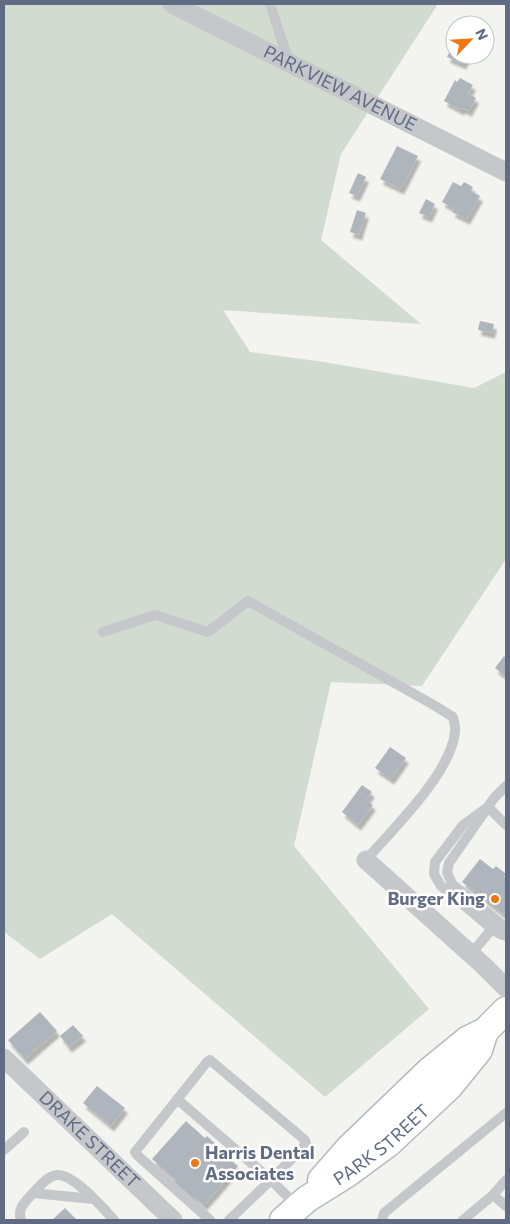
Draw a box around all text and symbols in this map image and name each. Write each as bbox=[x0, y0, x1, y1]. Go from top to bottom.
north arrow bbox=[445, 15, 495, 65]
text: N bbox=[472, 26, 492, 43]
street label: PARKVIEW AVENUE bbox=[260, 40, 421, 135]
place label: Burger King bbox=[387, 887, 485, 909]
marker: Burger King bbox=[489, 893, 501, 905]
street label: DRAKE STREET bbox=[35, 1086, 145, 1192]
street label: PARK STREET bbox=[329, 1099, 433, 1190]
place label: Harris Dental Associates bbox=[205, 1141, 315, 1184]
marker: Harris Dental Associates bbox=[189, 1157, 201, 1169]

